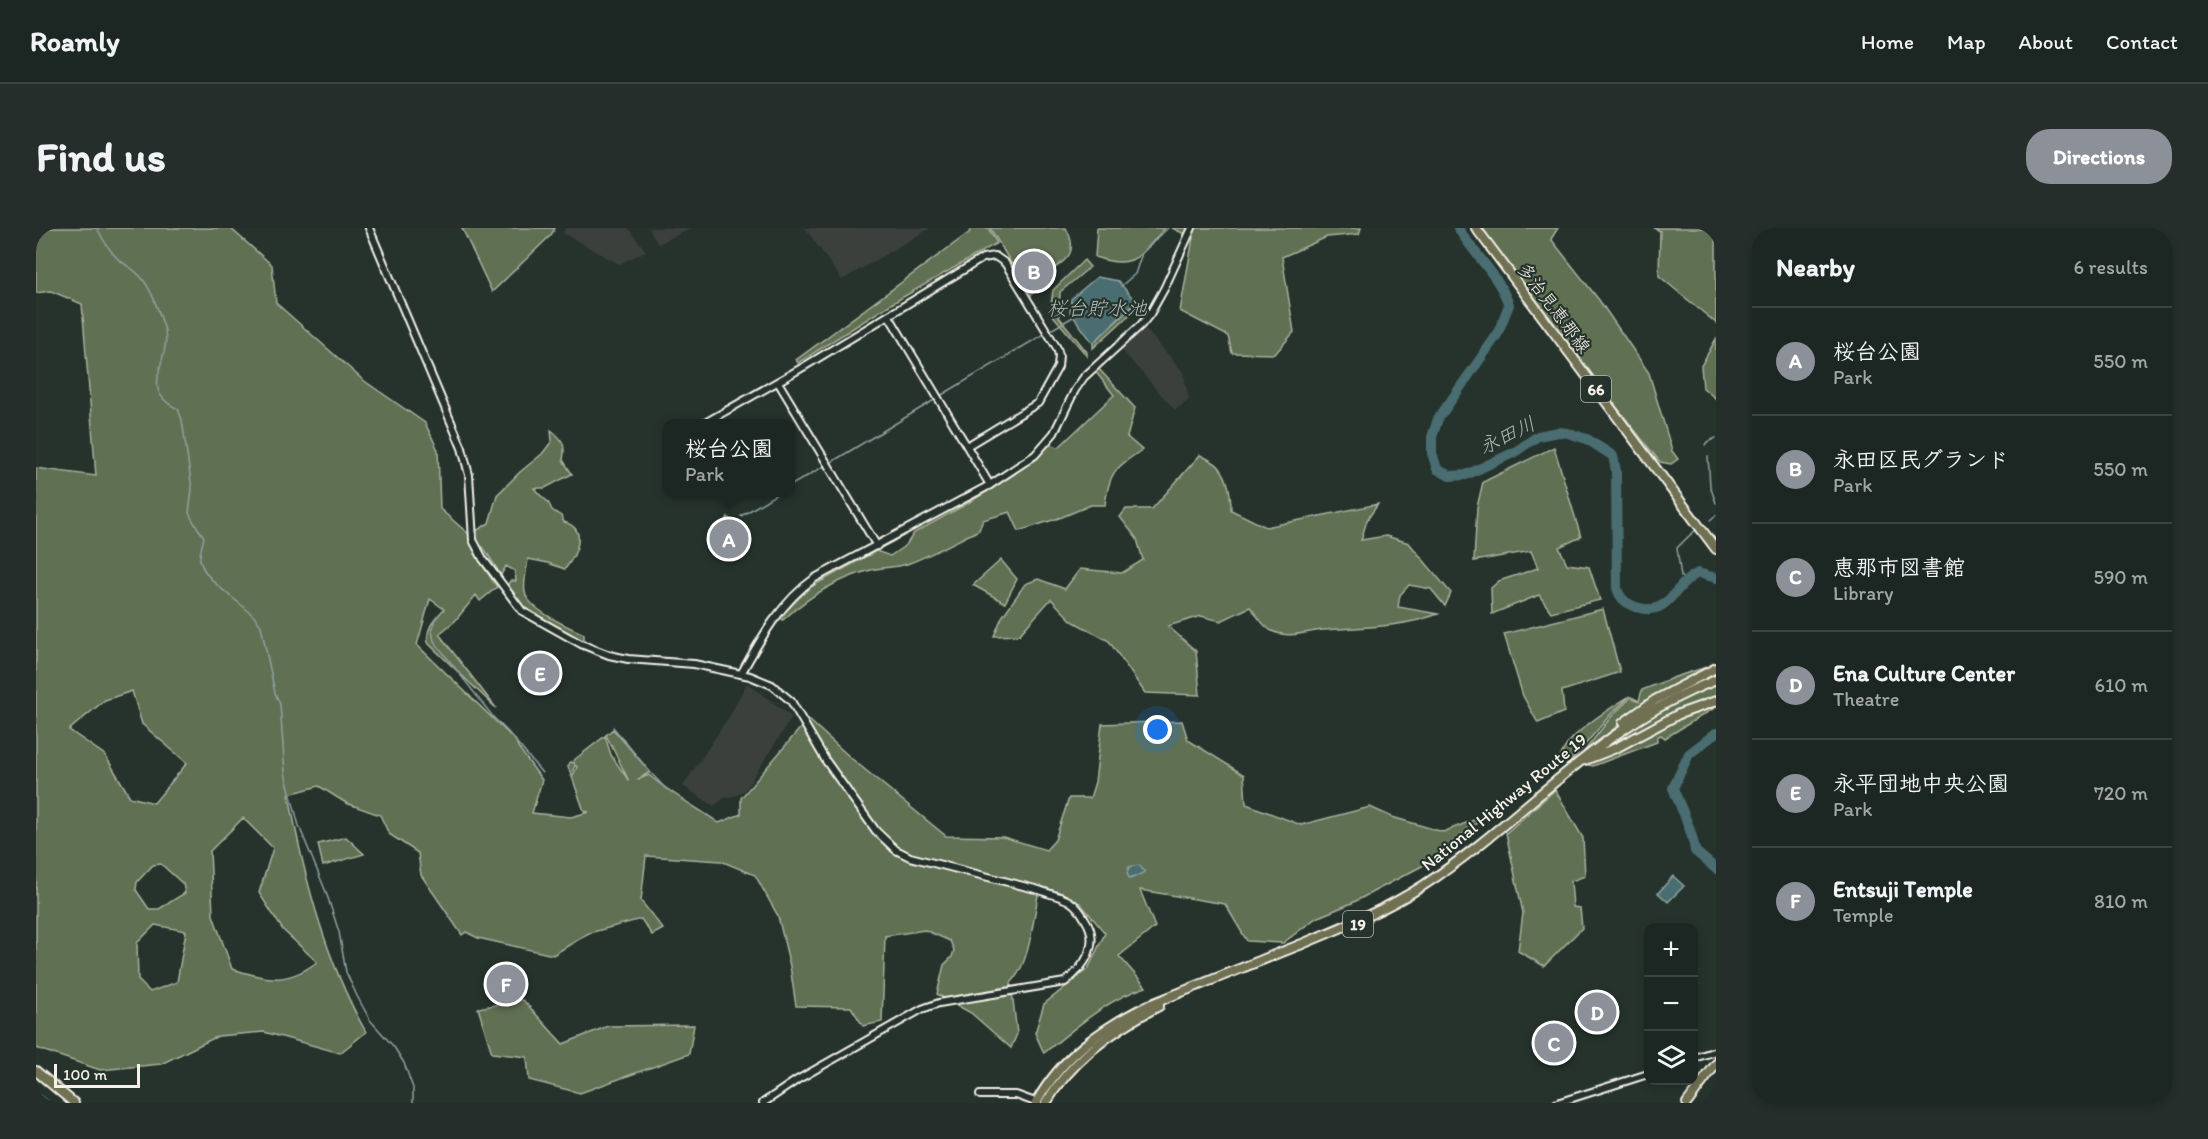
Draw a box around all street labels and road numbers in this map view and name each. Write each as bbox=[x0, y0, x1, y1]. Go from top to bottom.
street label: 多治見恵那線 bbox=[1513, 258, 1595, 358]
road number: 66 bbox=[1581, 376, 1611, 402]
street label: National Highway Route 19 bbox=[1417, 728, 1591, 876]
road number: 19 bbox=[1343, 911, 1373, 937]

